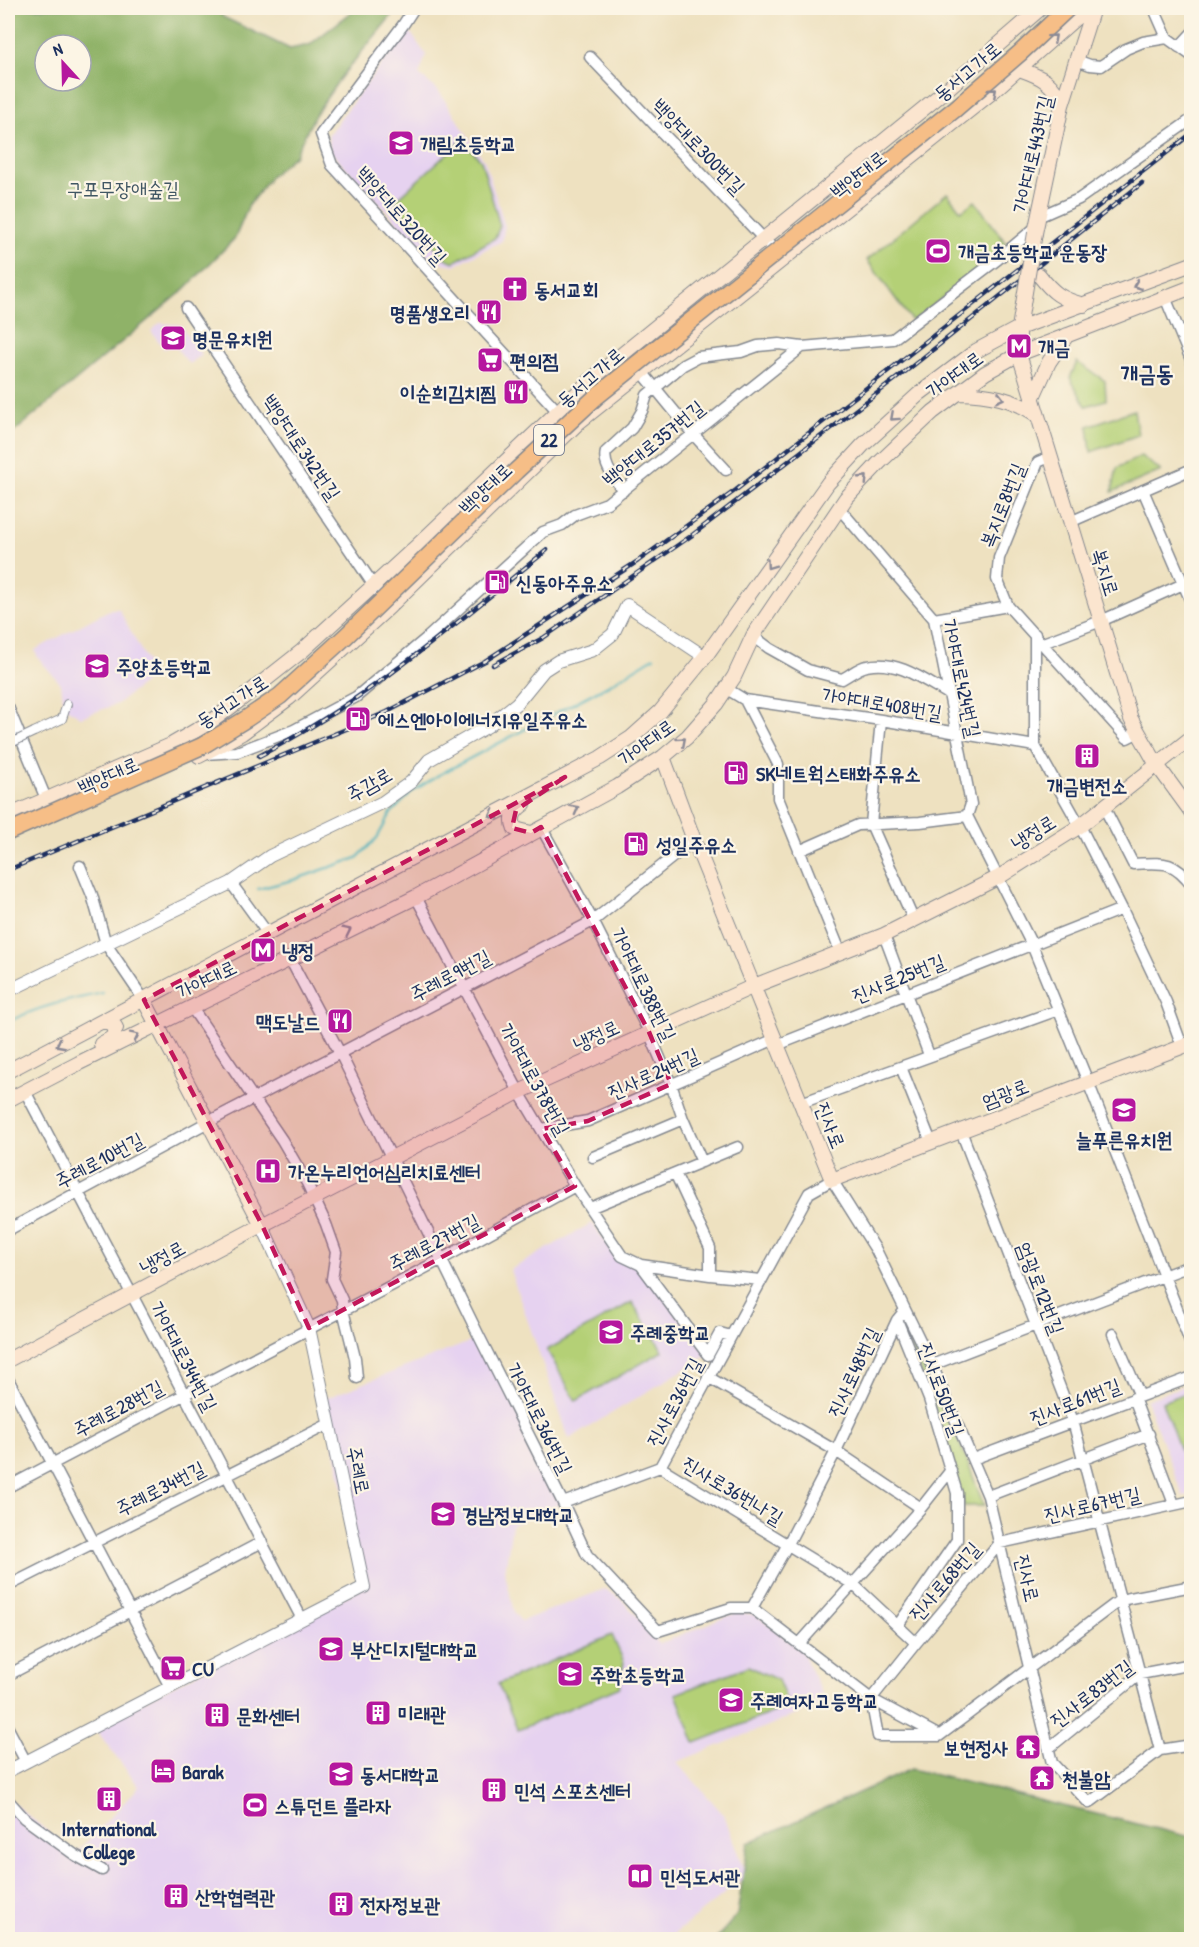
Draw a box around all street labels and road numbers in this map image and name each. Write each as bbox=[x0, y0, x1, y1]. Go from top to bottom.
street label: 동서고가로 bbox=[928, 35, 1006, 107]
street label: 백양대로300번길 bbox=[646, 92, 752, 200]
street label: 가야대로443번길 bbox=[1005, 92, 1059, 216]
street label: 백양대로 bbox=[824, 144, 892, 204]
street label: 백양대로320번길 bbox=[351, 160, 453, 270]
street label: 동서고가로 bbox=[551, 340, 629, 414]
street label: 가야대로 bbox=[920, 344, 988, 404]
street label: 백양대로342번길 bbox=[257, 389, 347, 505]
street label: 백양대로357번길 bbox=[596, 394, 710, 492]
road number: 22 bbox=[534, 425, 564, 455]
street label: 백양대로 bbox=[452, 456, 518, 520]
street label: 복지로8번길 bbox=[973, 459, 1031, 551]
street label: 복지로 bbox=[1086, 545, 1126, 599]
street label: 가야대로424번길 bbox=[936, 616, 988, 740]
street label: 동서고가로 bbox=[191, 668, 273, 734]
street label: 가야대로408번길 bbox=[820, 680, 944, 726]
street label: 가야대로 bbox=[612, 712, 680, 772]
street label: 백양대로 bbox=[73, 750, 143, 800]
street label: 주감로 bbox=[341, 760, 397, 808]
street label: 냉정로 bbox=[1005, 808, 1061, 856]
street label: 가야대로388번길 bbox=[605, 923, 683, 1045]
street label: 주례로9번길 bbox=[405, 942, 495, 1008]
street label: 진사로25번길 bbox=[847, 947, 949, 1009]
street label: 가야대로 bbox=[171, 953, 241, 1005]
street label: 냉정로 bbox=[568, 1013, 624, 1057]
street label: 가야대로378번길 bbox=[493, 1018, 577, 1140]
street label: 진사로24번길 bbox=[603, 1041, 703, 1105]
street label: 엄광로 bbox=[978, 1072, 1032, 1114]
street label: 진사로 bbox=[809, 1098, 853, 1152]
street label: 주례로10번길 bbox=[50, 1125, 148, 1195]
street label: 주례로27번길 bbox=[384, 1207, 484, 1277]
street label: 냉정로 bbox=[134, 1233, 190, 1281]
street label: 엄광로12번길 bbox=[1011, 1238, 1071, 1338]
street label: 가야대로344번길 bbox=[144, 1296, 224, 1416]
street label: 진사로48번길 bbox=[820, 1323, 886, 1421]
street label: 진사로50번길 bbox=[913, 1338, 971, 1440]
street label: 진사로36번길 bbox=[639, 1353, 709, 1451]
street label: 가야대로366번길 bbox=[500, 1358, 580, 1478]
street label: 진사로61번길 bbox=[1025, 1371, 1125, 1431]
street label: 주례로28번길 bbox=[68, 1373, 168, 1443]
street label: 주례로 bbox=[341, 1444, 377, 1496]
street label: 진사로36번나길 bbox=[677, 1449, 789, 1531]
street label: 주례로34번길 bbox=[111, 1454, 209, 1522]
street label: 진사로67번길 bbox=[1041, 1480, 1143, 1528]
street label: 진사로68번길 bbox=[902, 1535, 986, 1627]
street label: 진사로 bbox=[1009, 1551, 1047, 1605]
street label: 진사로83번길 bbox=[1044, 1653, 1138, 1733]

